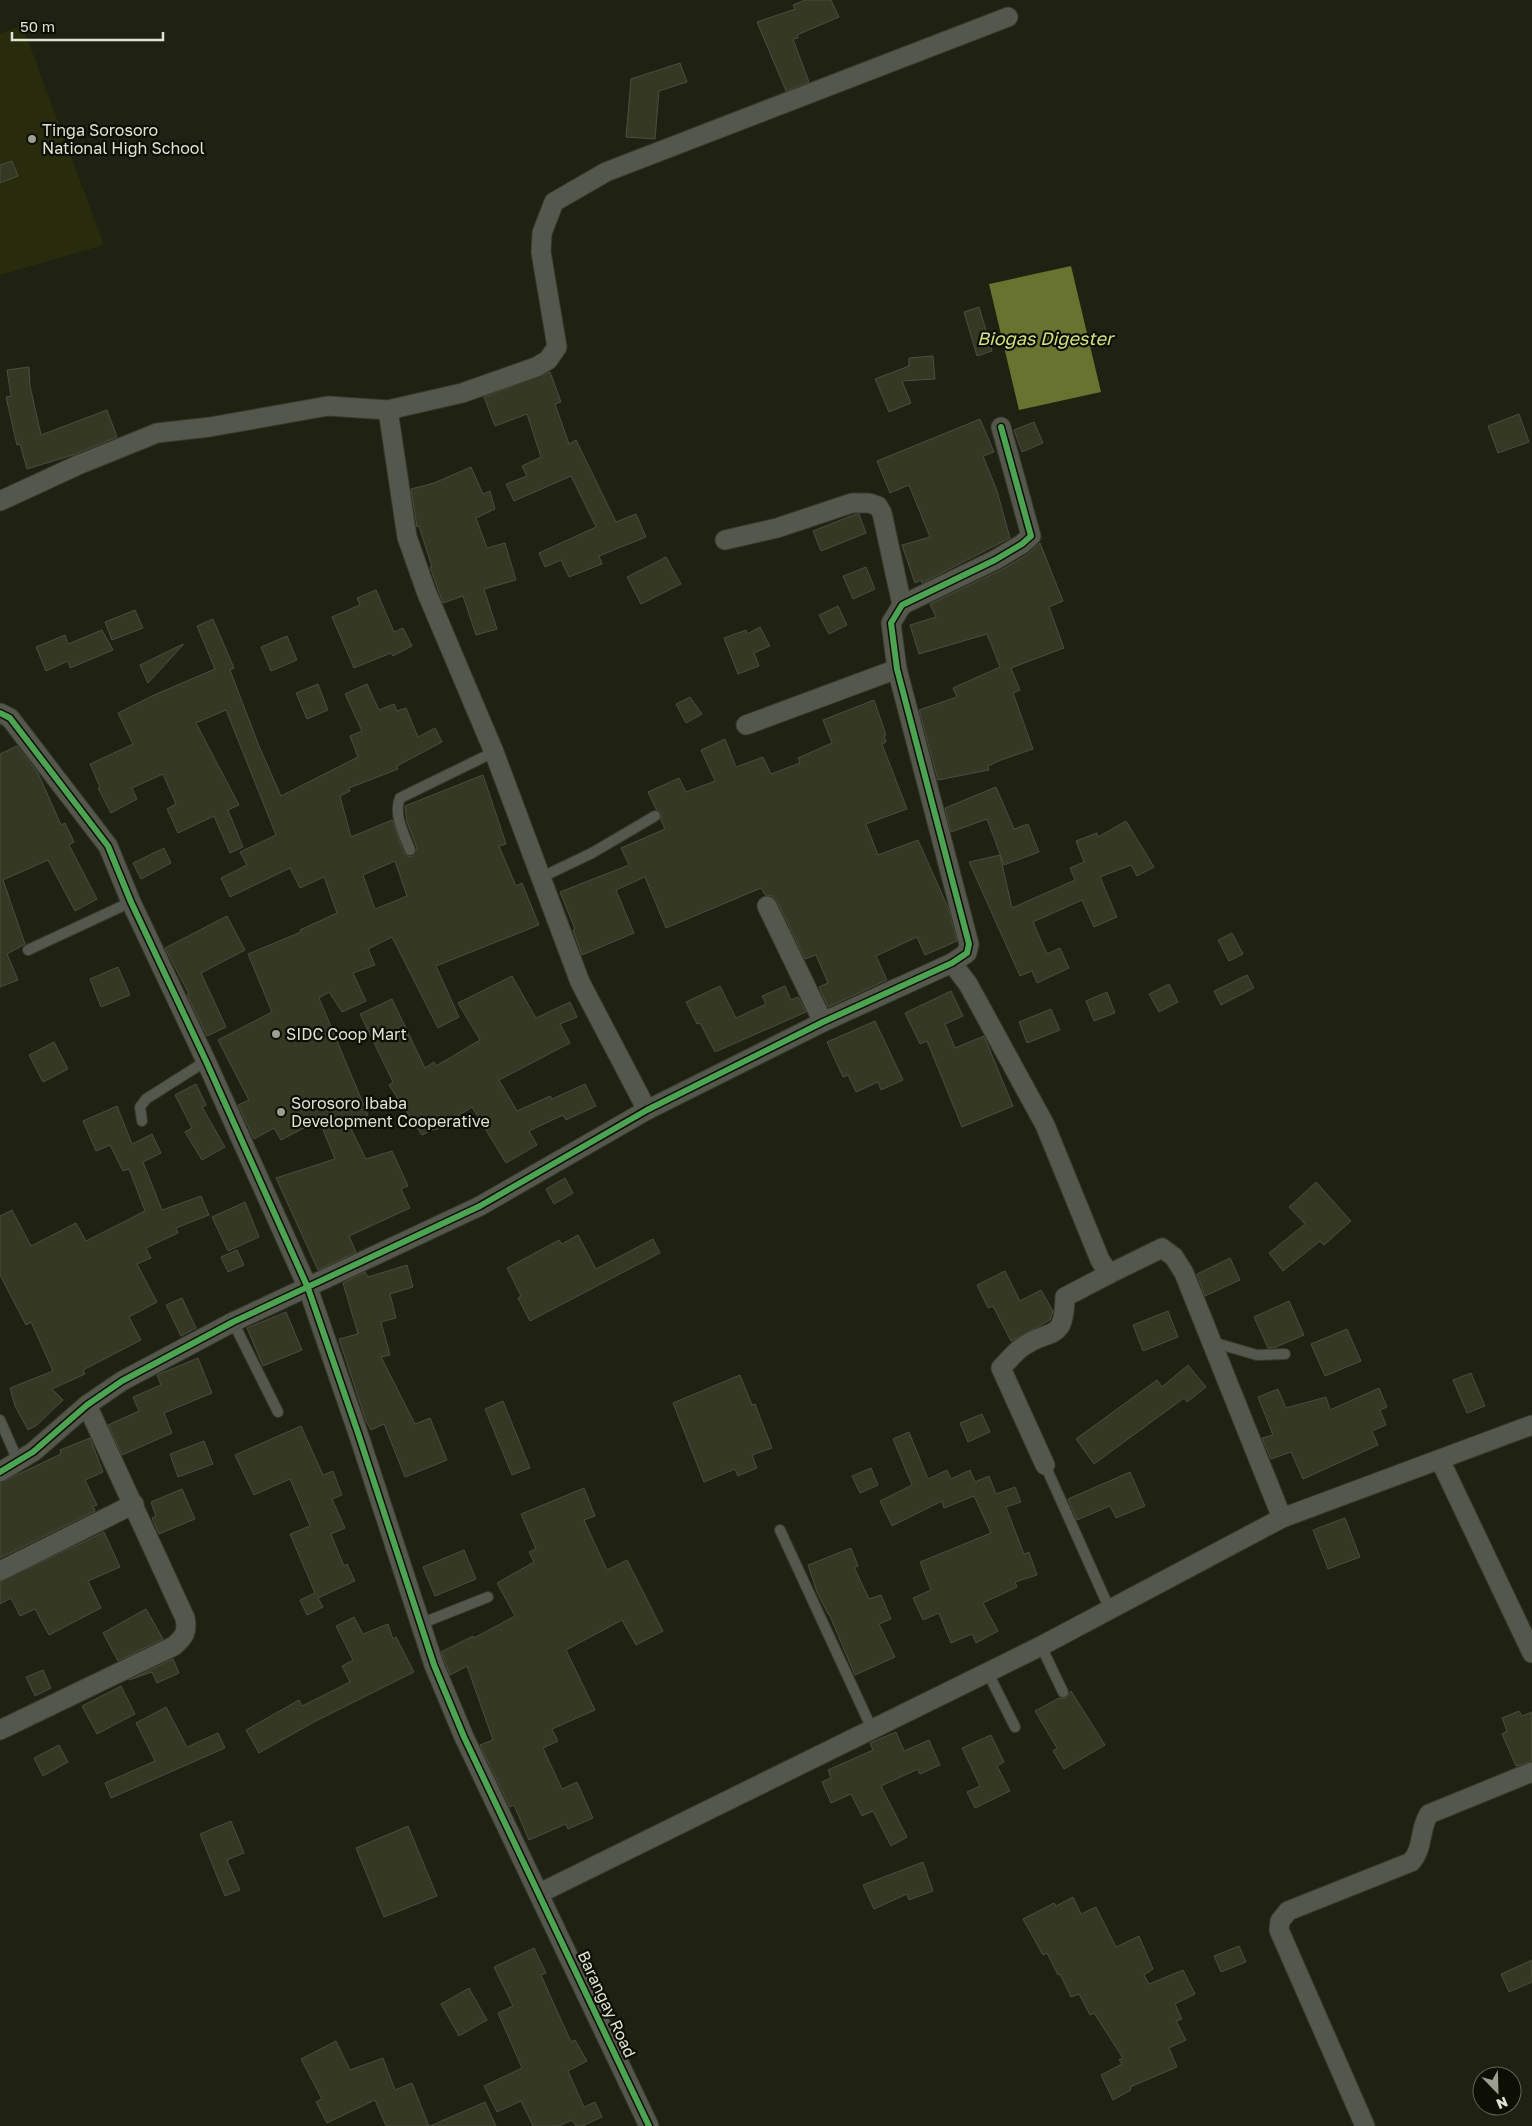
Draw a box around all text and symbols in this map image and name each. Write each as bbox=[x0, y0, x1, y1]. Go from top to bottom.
scale bar bbox=[12, 10, 164, 42]
text: 50 m bbox=[20, 17, 55, 35]
place label: Tinga Sorosoro National High School bbox=[42, 120, 205, 158]
marker: Tinga Sorosoro National High School bbox=[26, 133, 38, 145]
water label: Biogas Digester bbox=[977, 327, 1116, 349]
place label: SIDC Coop Mart bbox=[286, 1024, 407, 1044]
marker: SIDC Coop Mart bbox=[270, 1028, 282, 1040]
place label: Sorosoro Ibaba Development Cooperative bbox=[291, 1093, 490, 1131]
marker: Sorosoro Ibaba Development Cooperative bbox=[275, 1106, 287, 1118]
street label: Barangay Road bbox=[574, 1947, 640, 2061]
north arrow bbox=[1472, 2066, 1522, 2116]
text: N bbox=[1494, 2094, 1510, 2113]

